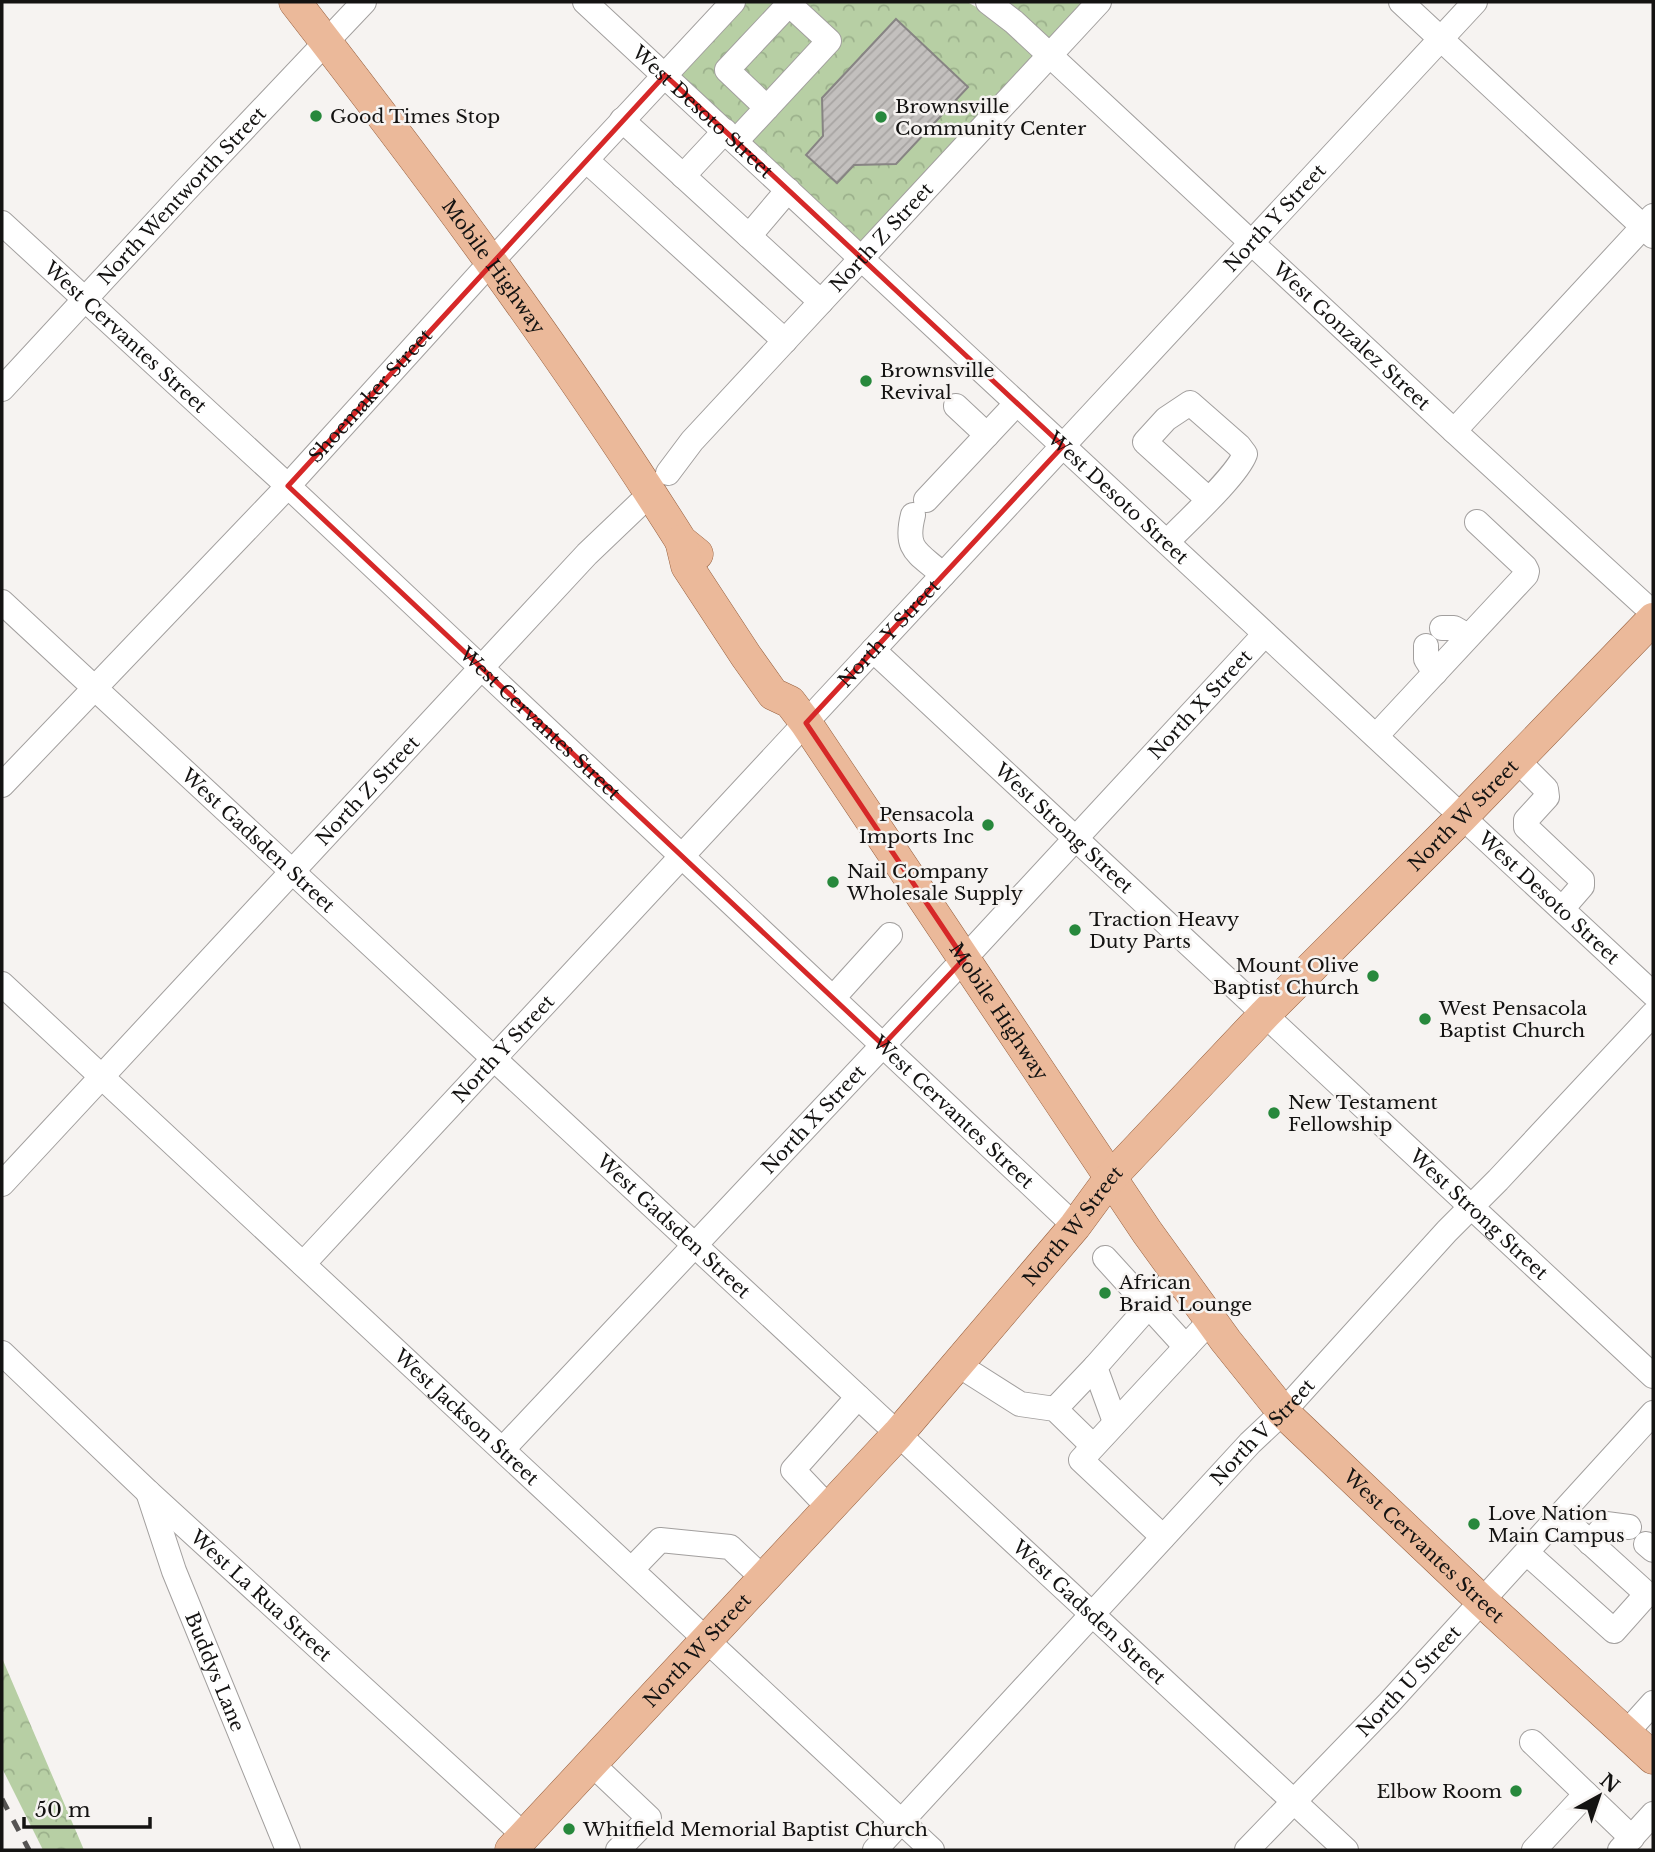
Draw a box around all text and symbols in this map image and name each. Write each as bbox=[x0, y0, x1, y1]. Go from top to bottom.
street label: West Desoto Street bbox=[627, 40, 779, 183]
place label: Brownsville Community Center bbox=[895, 95, 1086, 140]
street label: North Wentworth Street bbox=[93, 101, 271, 289]
place label: Good Times Stop bbox=[330, 105, 500, 128]
marker: Good Times Stop bbox=[308, 108, 324, 124]
marker: Brownsville Community Center bbox=[873, 109, 889, 125]
street label: North Y Street bbox=[1219, 158, 1331, 276]
street label: North Z Street bbox=[825, 177, 938, 297]
street label: Mobile Highway bbox=[437, 195, 550, 338]
street label: West Cervantes Street bbox=[39, 256, 212, 418]
street label: West Gonzalez Street bbox=[1268, 257, 1436, 415]
street label: Shoemaker Street bbox=[304, 323, 437, 467]
place label: Brownsville Revival bbox=[880, 359, 995, 404]
marker: Brownsville Revival bbox=[858, 373, 874, 389]
street label: West Desoto Street bbox=[1042, 426, 1194, 569]
street label: North Y Street bbox=[833, 574, 945, 692]
street label: West Cervantes Street bbox=[454, 641, 626, 805]
street label: North X Street bbox=[1144, 644, 1257, 764]
street label: North Z Street bbox=[311, 730, 424, 850]
street label: North W Street bbox=[1403, 754, 1523, 876]
street label: West Strong Street bbox=[989, 757, 1139, 898]
street label: West Gadsden Street bbox=[176, 763, 341, 918]
place label: Pensacola Imports Inc bbox=[859, 803, 974, 848]
marker: Pensacola Imports Inc bbox=[980, 817, 996, 833]
street label: West Desoto Street bbox=[1473, 826, 1625, 969]
place label: Nail Company Wholesale Supply bbox=[846, 860, 1023, 905]
marker: Nail Company Wholesale Supply bbox=[825, 874, 841, 890]
place label: Traction Heavy Duty Parts bbox=[1089, 908, 1239, 953]
marker: Traction Heavy Duty Parts bbox=[1067, 922, 1083, 938]
street label: Mobile Highway bbox=[945, 938, 1053, 1084]
place label: Mount Olive Baptist Church bbox=[1213, 954, 1359, 999]
marker: Mount Olive Baptist Church bbox=[1365, 968, 1381, 984]
street label: North Y Street bbox=[447, 989, 559, 1107]
place label: West Pensacola Baptist Church bbox=[1438, 997, 1587, 1042]
marker: West Pensacola Baptist Church bbox=[1417, 1011, 1433, 1027]
street label: West Cervantes Street bbox=[867, 1030, 1039, 1194]
street label: North X Street bbox=[757, 1059, 871, 1178]
place label: New Testament Fellowship bbox=[1288, 1091, 1439, 1136]
marker: New Testament Fellowship bbox=[1266, 1105, 1282, 1121]
street label: West Strong Street bbox=[1404, 1143, 1554, 1285]
street label: West Gadsden Street bbox=[592, 1148, 756, 1303]
street label: North W Street bbox=[1018, 1160, 1128, 1291]
place label: African Braid Lounge bbox=[1118, 1271, 1252, 1316]
marker: African Braid Lounge bbox=[1097, 1285, 1113, 1301]
street label: West Jackson Street bbox=[389, 1343, 544, 1490]
street label: North V Street bbox=[1205, 1373, 1320, 1490]
street label: West Cervantes Street bbox=[1338, 1464, 1510, 1628]
place label: Love Nation Main Campus bbox=[1488, 1502, 1625, 1547]
marker: Love Nation Main Campus bbox=[1466, 1516, 1482, 1532]
street label: West La Rua Street bbox=[185, 1524, 337, 1666]
street label: West Gadsden Street bbox=[1007, 1534, 1172, 1689]
street label: North W Street bbox=[638, 1588, 756, 1712]
street label: Buddys Lane bbox=[180, 1609, 250, 1735]
street label: North U Street bbox=[1352, 1620, 1466, 1741]
north arrow bbox=[1564, 1761, 1634, 1831]
text: N bbox=[1595, 1769, 1624, 1798]
place label: Elbow Room bbox=[1376, 1780, 1502, 1803]
marker: Elbow Room bbox=[1508, 1783, 1524, 1799]
scale bar bbox=[24, 1786, 150, 1830]
text: 50 m bbox=[35, 1797, 91, 1823]
place label: Whitfield Memorial Baptist Church bbox=[582, 1818, 928, 1841]
marker: Whitfield Memorial Baptist Church bbox=[561, 1821, 577, 1837]

